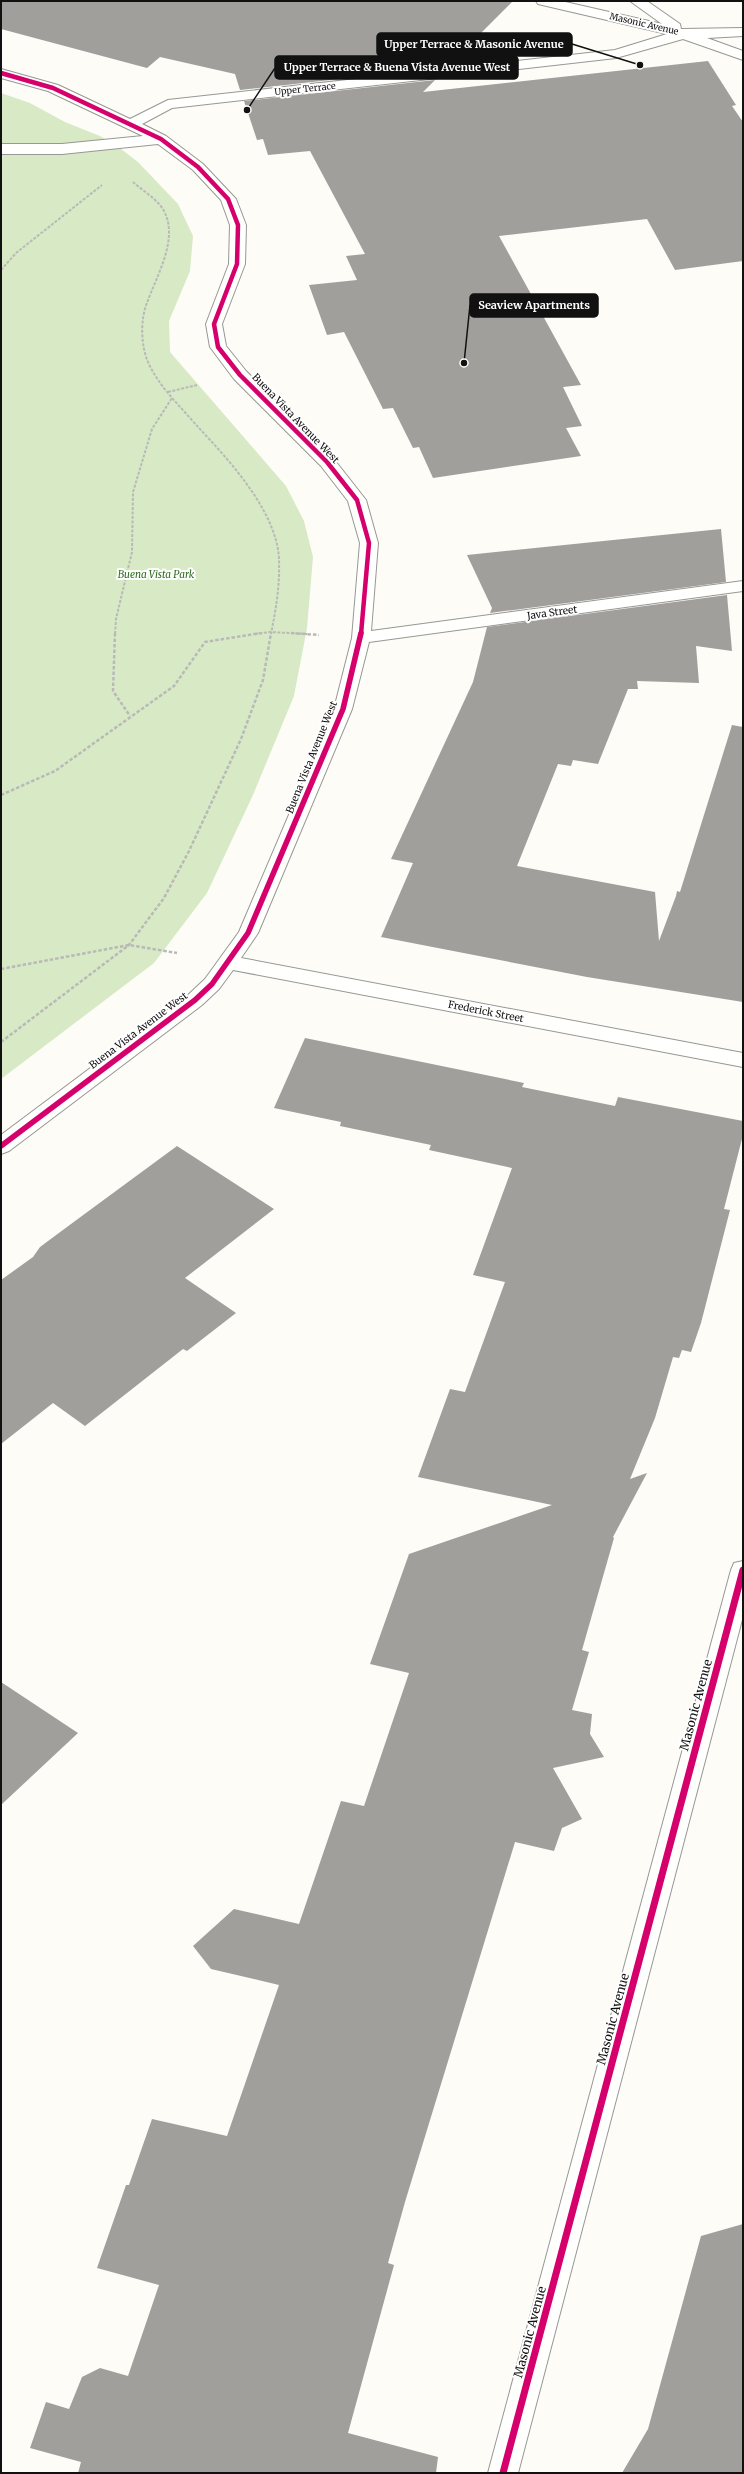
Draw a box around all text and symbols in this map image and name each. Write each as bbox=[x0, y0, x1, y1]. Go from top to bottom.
street label: Masonic Avenue bbox=[609, 10, 680, 37]
callout: Upper Terrace & Masonic Avenue bbox=[377, 33, 572, 56]
text: Upper Terrace & Masonic Avenue bbox=[384, 37, 564, 51]
callout: Upper Terrace & Buena Vista Avenue West bbox=[275, 56, 518, 79]
text: Upper Terrace & Buena Vista Avenue West bbox=[284, 60, 511, 74]
street label: Upper Terrace bbox=[274, 80, 336, 97]
callout: Seaview Apartments bbox=[470, 294, 598, 317]
text: Seaview Apartments bbox=[478, 298, 590, 312]
street label: Buena Vista Avenue West bbox=[249, 371, 342, 466]
park label: Buena Vista Park bbox=[118, 568, 195, 581]
street label: Java Street bbox=[525, 603, 578, 623]
street label: Buena Vista Avenue West bbox=[283, 699, 340, 815]
street label: Buena Vista Avenue West bbox=[86, 989, 190, 1072]
street label: Frederick Street bbox=[447, 998, 525, 1025]
street label: Masonic Avenue bbox=[676, 1658, 715, 1752]
street label: Masonic Avenue bbox=[593, 1972, 632, 2066]
street label: Masonic Avenue bbox=[510, 2285, 549, 2379]

